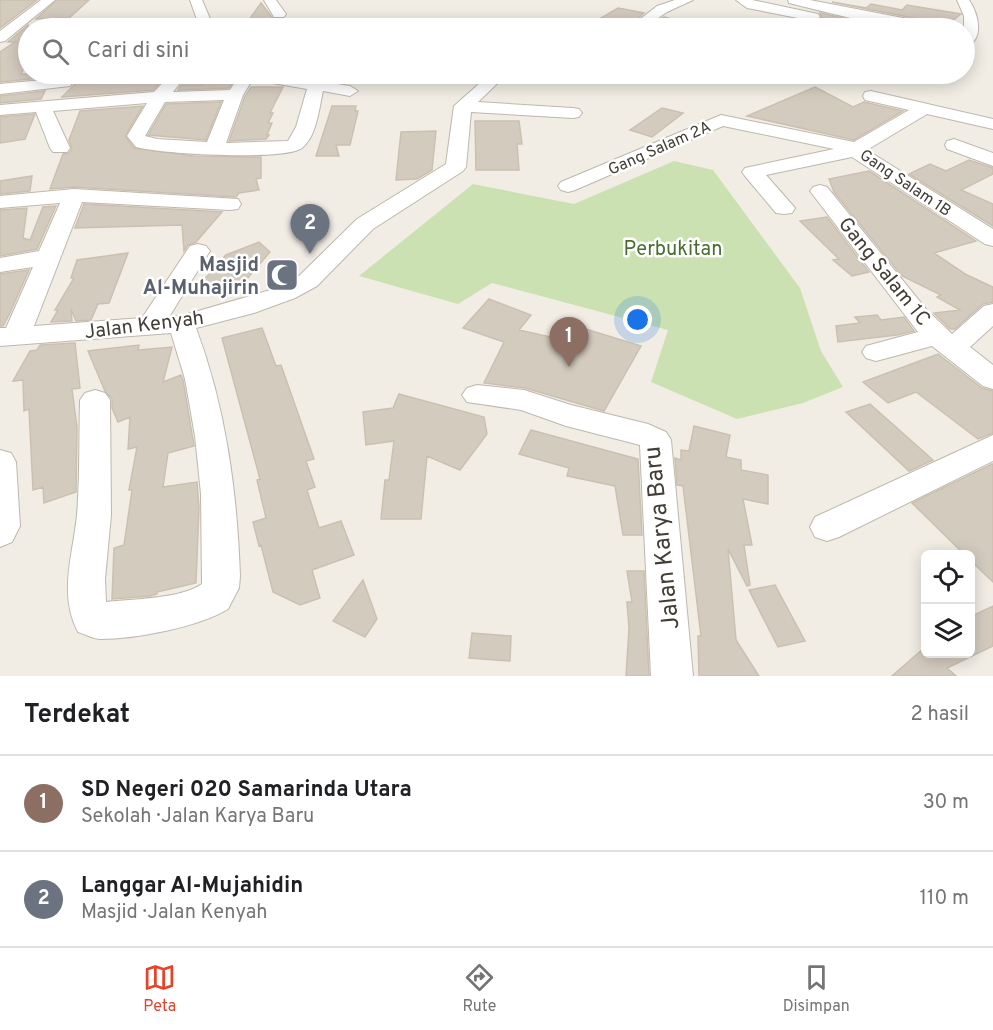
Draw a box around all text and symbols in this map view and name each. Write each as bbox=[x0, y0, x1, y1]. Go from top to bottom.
search box bbox=[18, 18, 975, 84]
icon: search bbox=[39, 35, 72, 68]
text: Cari di sini bbox=[87, 38, 189, 65]
street label: Gang Salam 2A bbox=[605, 117, 714, 180]
street label: Gang Salam 1B bbox=[855, 146, 954, 222]
pin: 2 bbox=[290, 204, 330, 254]
street label: Gang Salam 1C bbox=[832, 213, 935, 332]
park label: Perbukitan bbox=[624, 237, 722, 263]
place label: Masjid Al-Muhajirin bbox=[143, 253, 259, 302]
mosque icon: Masjid Al-Muhajirin bbox=[264, 257, 300, 293]
your location bbox=[623, 305, 652, 334]
street label: Jalan Kenyah bbox=[83, 306, 206, 346]
pin: 1 bbox=[550, 318, 588, 367]
street label: Jalan Karya Baru bbox=[638, 445, 688, 631]
map controls bbox=[921, 550, 975, 658]
button: locate bbox=[921, 550, 975, 604]
button: layers bbox=[921, 604, 975, 658]
text: Terdekat bbox=[24, 699, 130, 732]
text: 2 hasil bbox=[910, 702, 969, 728]
text: SD Negeri 020 Samarinda Utara bbox=[81, 777, 412, 804]
text: 1 bbox=[40, 790, 48, 816]
text: 30 m bbox=[923, 790, 969, 816]
text: Sekolah · Jalan Karya Baru bbox=[81, 804, 314, 830]
text: Langgar Al-Mujahidin bbox=[81, 873, 303, 900]
text: 2 bbox=[37, 886, 50, 912]
text: 110 m bbox=[920, 886, 969, 912]
text: Masjid · Jalan Kenyah bbox=[81, 900, 267, 926]
tab: Peta bbox=[143, 961, 176, 1017]
tab: Rute bbox=[462, 961, 496, 1017]
tab: Disimpan bbox=[783, 961, 850, 1017]

